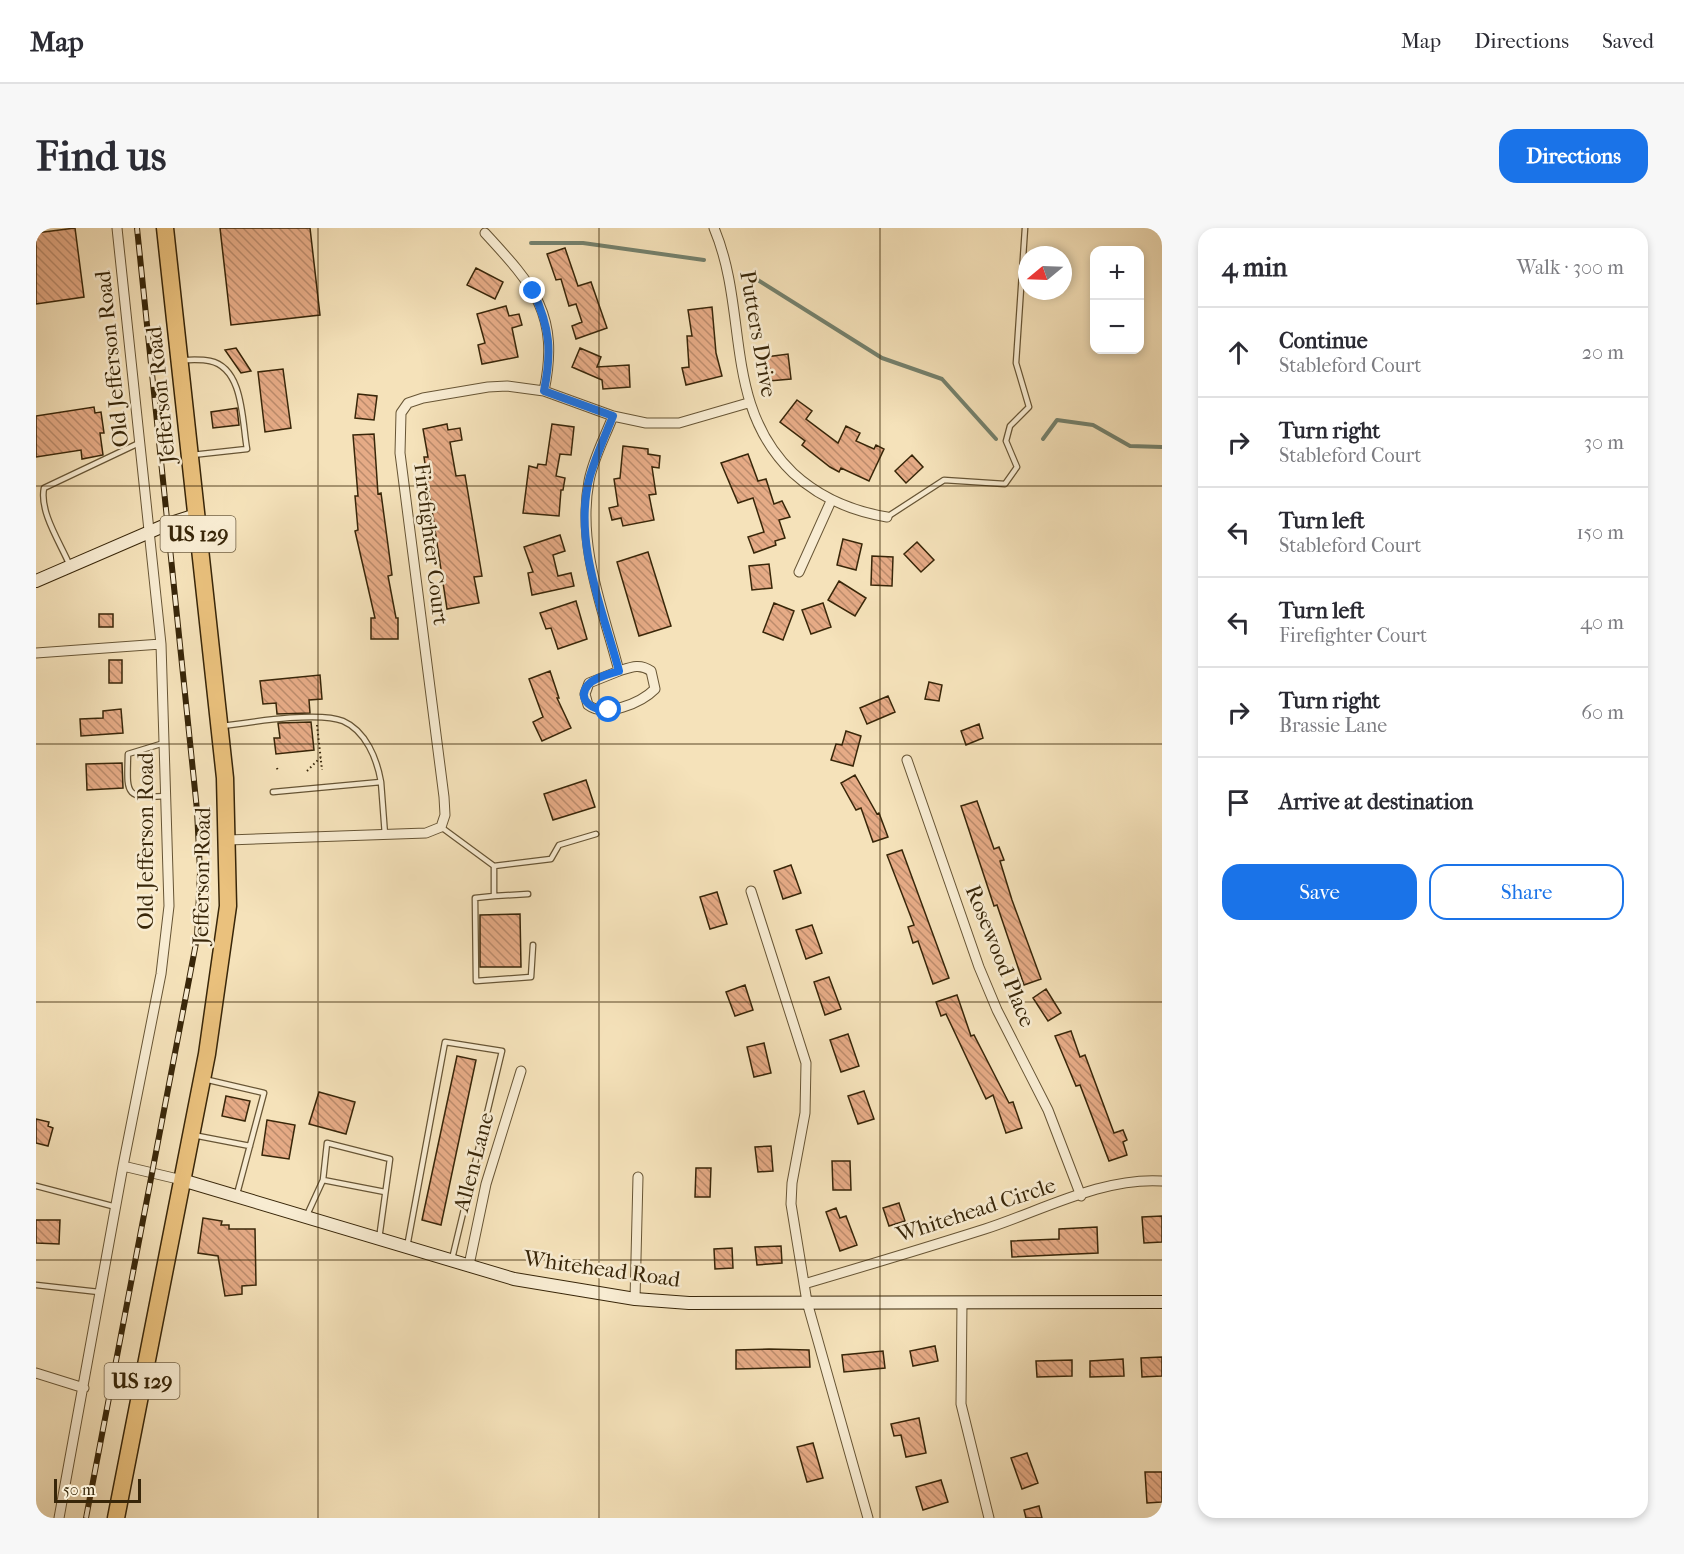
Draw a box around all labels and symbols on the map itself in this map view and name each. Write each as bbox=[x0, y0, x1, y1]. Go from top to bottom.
north arrow bbox=[1018, 246, 1072, 300]
street label: Old Jefferson Road bbox=[90, 268, 134, 449]
street label: Putters Drive bbox=[734, 269, 782, 399]
route end bbox=[519, 277, 545, 303]
street label: Jefferson Road bbox=[141, 324, 181, 467]
street label: Firefighter Court bbox=[408, 462, 454, 627]
road number: US 129 bbox=[160, 516, 236, 552]
route start bbox=[595, 696, 621, 722]
street label: Old Jefferson Road bbox=[133, 751, 159, 930]
street label: Jefferson Road bbox=[188, 806, 216, 947]
street label: Rosewood Place bbox=[960, 881, 1040, 1031]
street label: Allen Lane bbox=[448, 1109, 500, 1215]
street label: Whitehead Circle bbox=[892, 1172, 1059, 1248]
street label: Whitehead Road bbox=[521, 1245, 683, 1293]
road number: US 129 bbox=[104, 1363, 180, 1399]
scale bar bbox=[54, 1476, 141, 1504]

